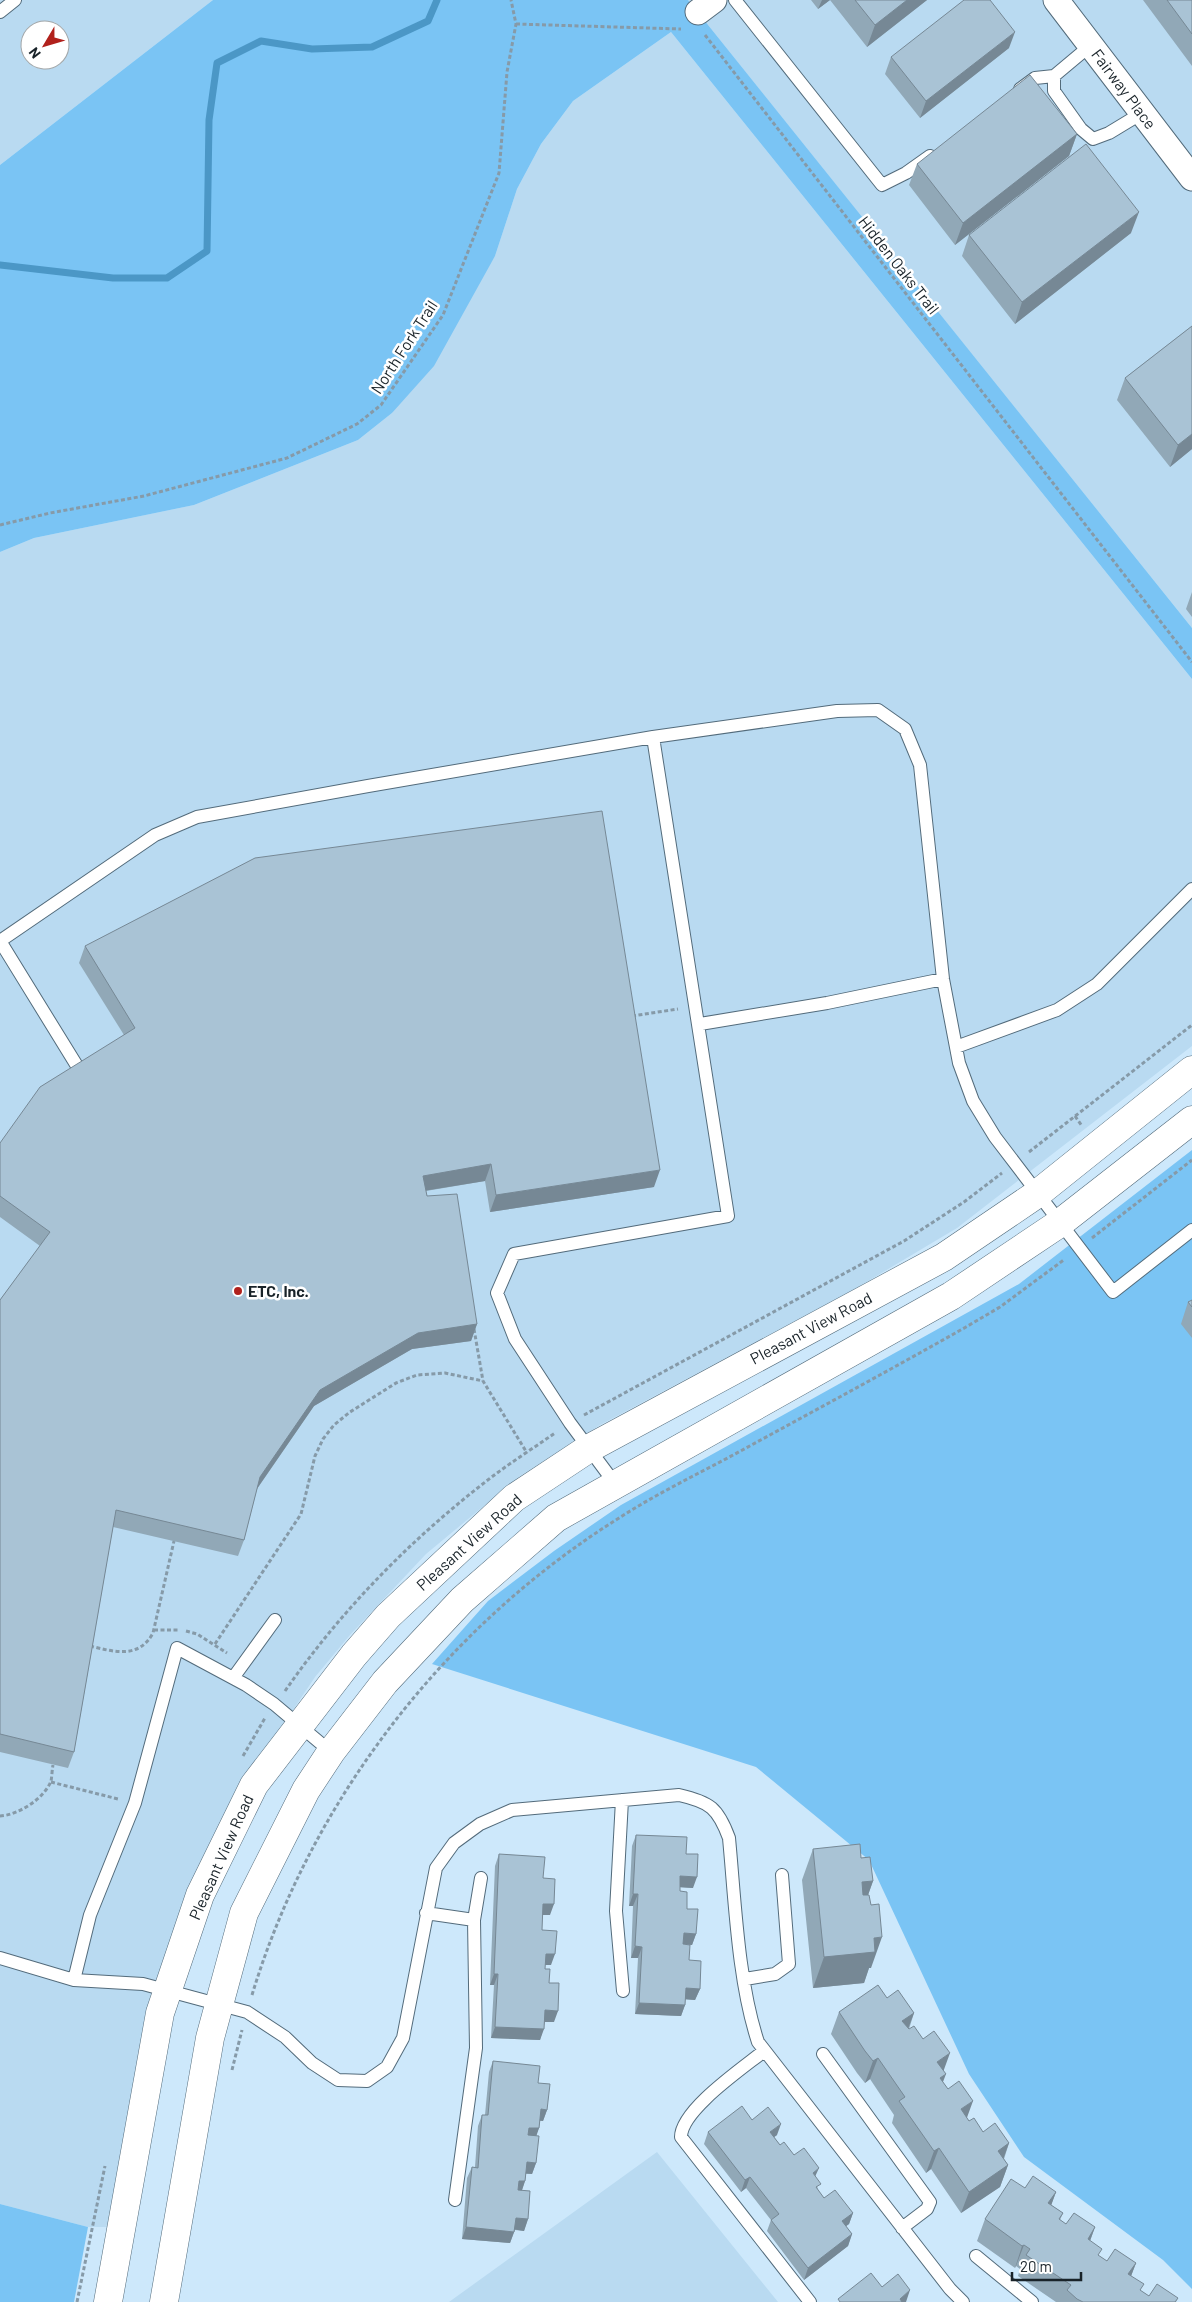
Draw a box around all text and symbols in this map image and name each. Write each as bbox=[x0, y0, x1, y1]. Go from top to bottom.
north arrow bbox=[20, 20, 70, 70]
text: N bbox=[25, 44, 44, 62]
street label: Fairway Place bbox=[1088, 45, 1161, 132]
street label: Hidden Oaks Trail bbox=[855, 212, 944, 318]
street label: North Fork Trail bbox=[366, 297, 441, 397]
place label: ETC, Inc. bbox=[248, 1281, 309, 1300]
marker: ETC, Inc. bbox=[232, 1285, 244, 1297]
street label: Pleasant View Road bbox=[747, 1287, 875, 1368]
street label: Pleasant View Road bbox=[412, 1489, 525, 1594]
street label: Pleasant View Road bbox=[184, 1791, 257, 1922]
scale bar bbox=[1012, 2250, 1081, 2282]
text: 20 m bbox=[1020, 2257, 1052, 2275]

